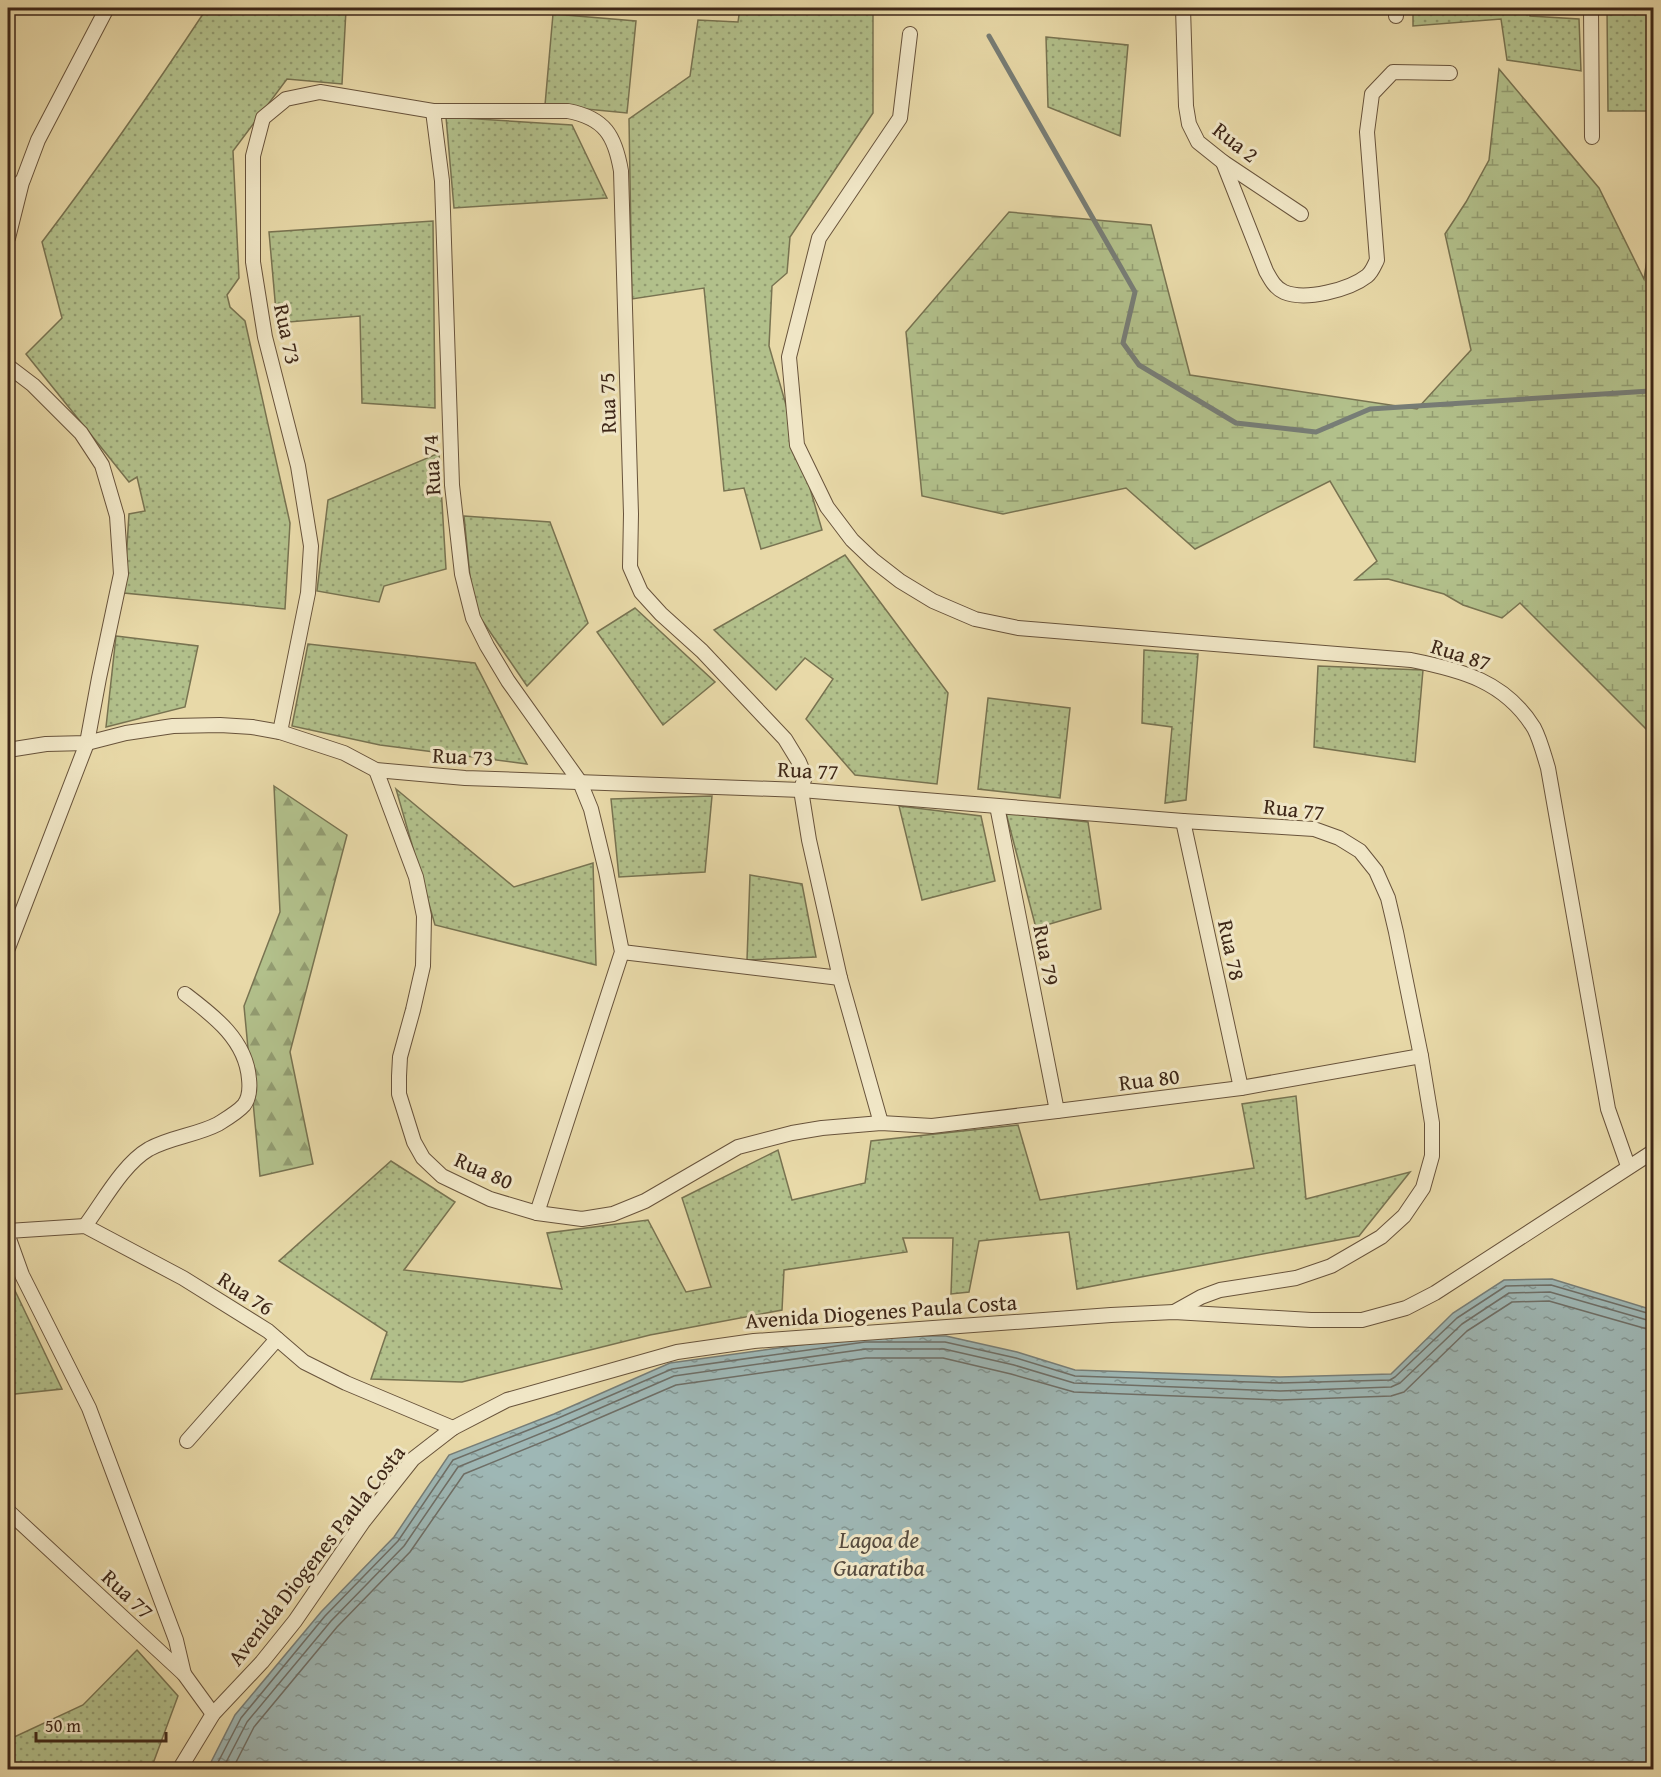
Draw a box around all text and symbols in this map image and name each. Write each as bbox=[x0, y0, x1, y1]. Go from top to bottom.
street label: Rua 2 bbox=[1206, 114, 1266, 170]
street label: Rua 73 bbox=[266, 301, 310, 367]
street label: Rua 75 bbox=[590, 372, 624, 434]
street label: Rua 74 bbox=[413, 434, 449, 496]
street label: Rua 87 bbox=[1427, 629, 1495, 679]
street label: Rua 73 bbox=[432, 738, 494, 774]
street label: Rua 77 bbox=[777, 752, 839, 788]
street label: Rua 77 bbox=[1262, 789, 1326, 829]
street label: Rua 78 bbox=[1210, 917, 1254, 983]
street label: Rua 79 bbox=[1025, 922, 1069, 988]
street label: Rua 80 bbox=[1117, 1059, 1181, 1099]
street label: Rua 80 bbox=[450, 1143, 518, 1197]
street label: Rua 76 bbox=[212, 1263, 280, 1323]
street label: Avenida Diogenes Paula Costa bbox=[744, 1285, 1019, 1336]
street label: Avenida Diogenes Paula Costa bbox=[220, 1437, 413, 1672]
water label: Lagoa de Guaratiba bbox=[833, 1522, 925, 1585]
street label: Rua 77 bbox=[95, 1561, 161, 1627]
scale bar bbox=[36, 1705, 166, 1743]
text: 50 m bbox=[45, 1712, 81, 1739]

